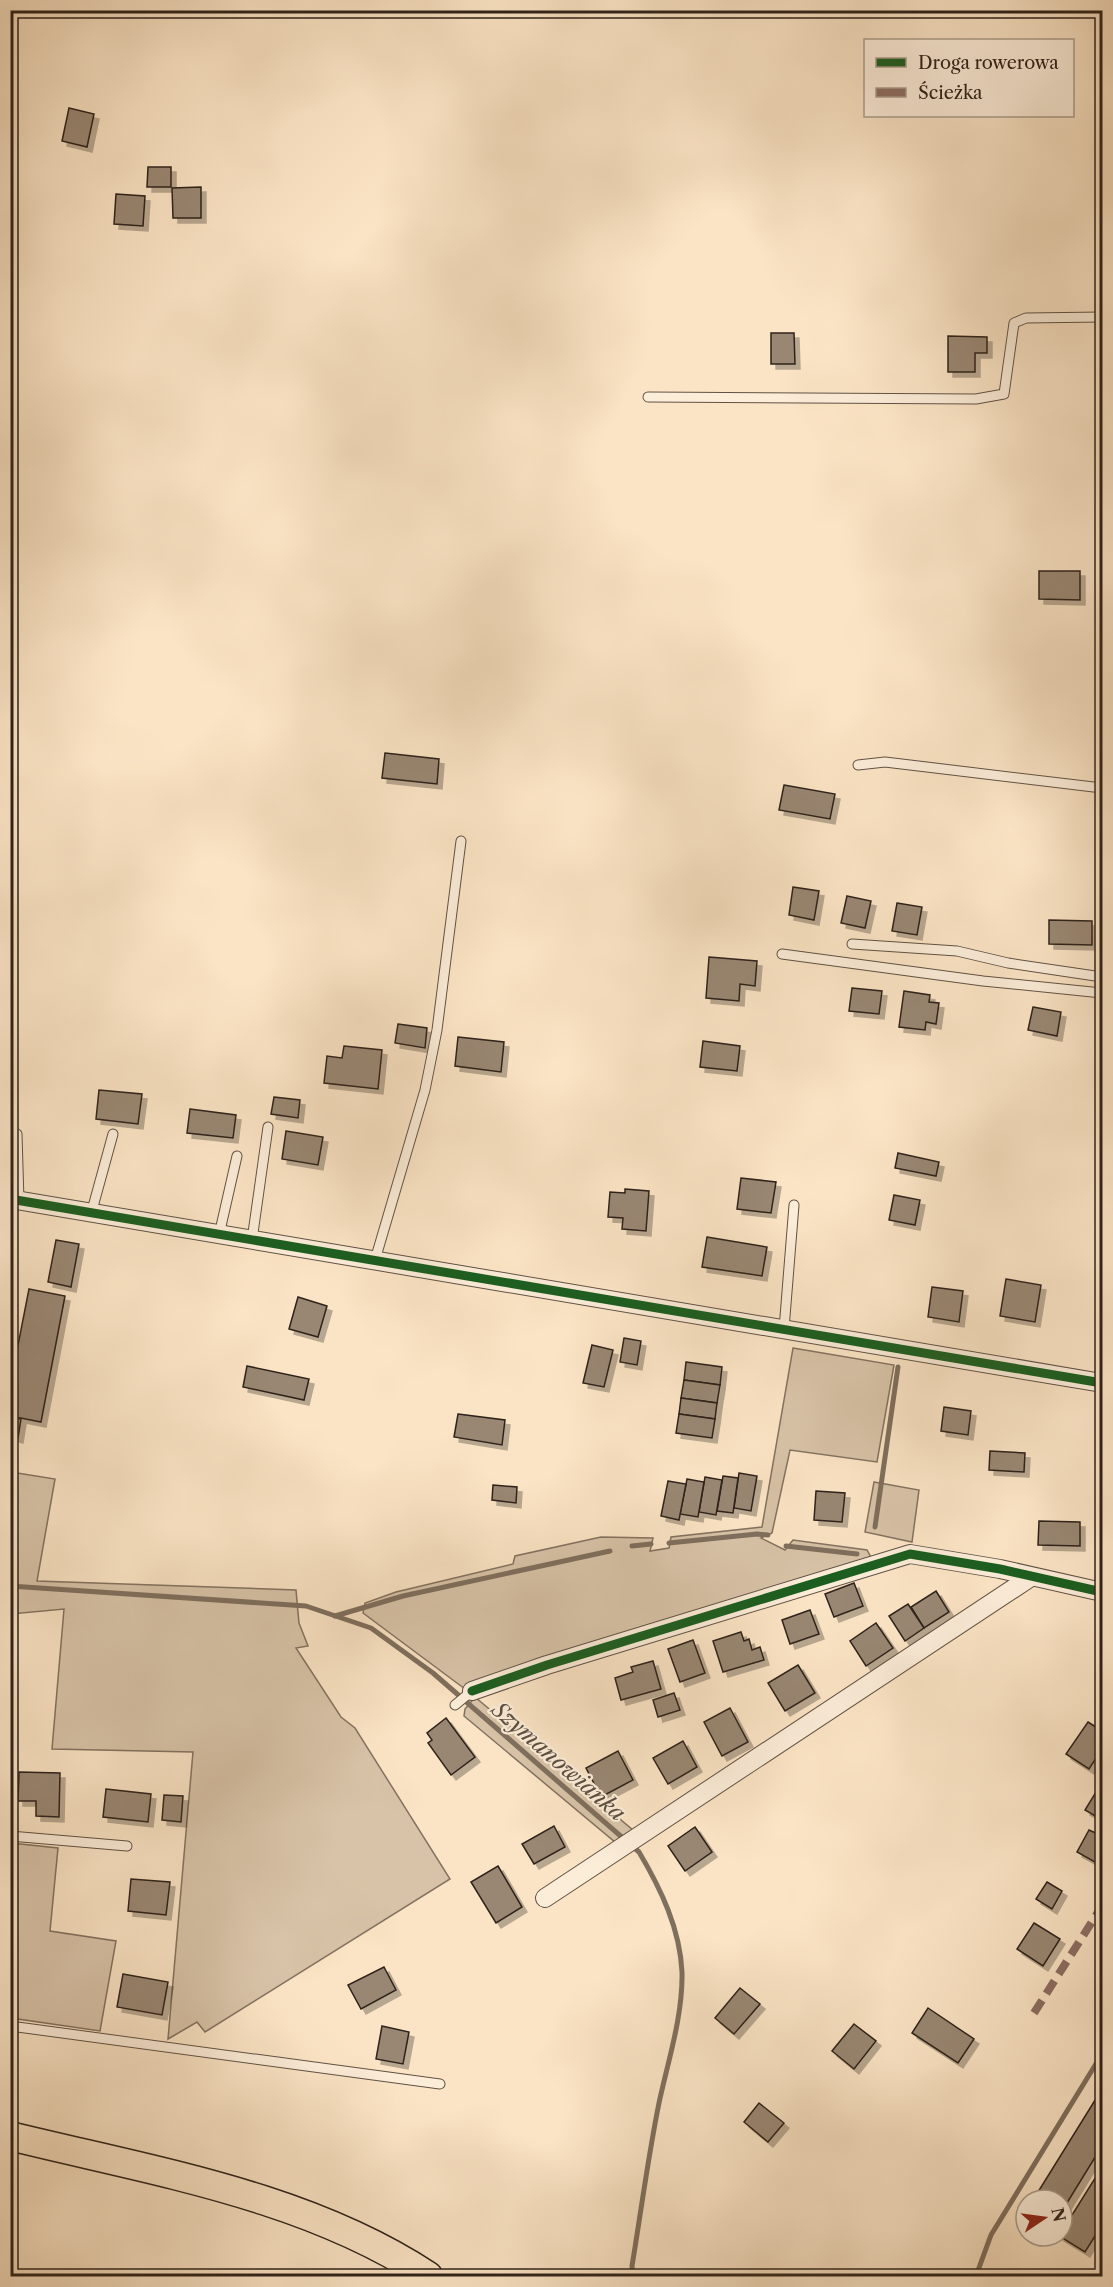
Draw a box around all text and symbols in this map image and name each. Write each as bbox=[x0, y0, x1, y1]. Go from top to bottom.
legend bbox=[864, 39, 1074, 117]
text: Droga rowerowa bbox=[918, 52, 1059, 74]
text: Ścieżka bbox=[918, 81, 983, 104]
water label: Szymanowianka bbox=[485, 1695, 631, 1827]
north arrow bbox=[1014, 2188, 1074, 2248]
text: N bbox=[1047, 2206, 1070, 2224]

